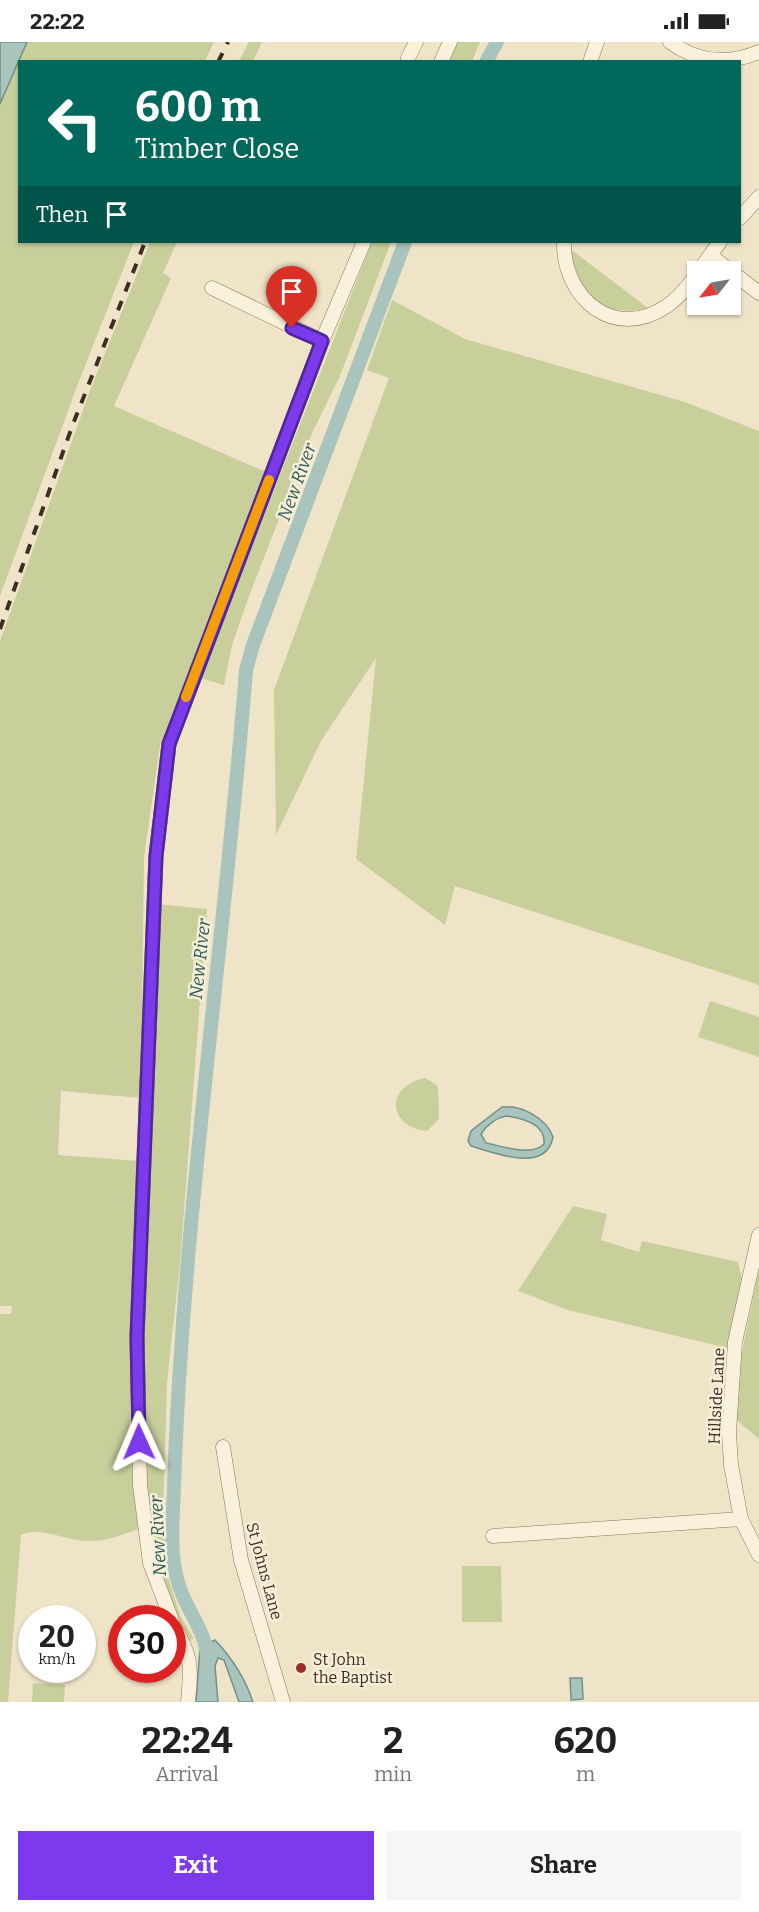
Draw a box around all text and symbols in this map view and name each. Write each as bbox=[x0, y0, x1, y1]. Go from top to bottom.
text: 22:22 bbox=[30, 8, 85, 35]
text: 600 m bbox=[135, 82, 261, 132]
icon: left bbox=[36, 84, 114, 162]
text: Timber Close bbox=[135, 133, 299, 165]
icon: arrive bbox=[100, 198, 133, 231]
text: Then bbox=[36, 201, 88, 228]
north arrow bbox=[687, 261, 741, 315]
map controls bbox=[687, 261, 741, 315]
pin bbox=[266, 266, 317, 328]
icon: arrive bbox=[275, 275, 308, 308]
water label: New River bbox=[273, 440, 321, 524]
water label: New River bbox=[185, 917, 215, 1000]
street label: Hillside Lane bbox=[704, 1347, 729, 1445]
position arrow bbox=[107, 1410, 171, 1474]
water label: New River bbox=[145, 1494, 171, 1577]
street label: St Johns Lane bbox=[242, 1520, 287, 1622]
speed limit sign: 30 bbox=[108, 1605, 186, 1683]
text: 20 bbox=[39, 1619, 75, 1655]
text: km/h bbox=[38, 1650, 76, 1668]
place label: St John the Baptist bbox=[313, 1650, 393, 1687]
marker: St John the Baptist bbox=[294, 1661, 308, 1675]
text: 22:24 bbox=[142, 1719, 233, 1763]
text: 2 bbox=[383, 1719, 403, 1763]
text: 620 bbox=[553, 1719, 617, 1763]
text: Arrival bbox=[155, 1762, 219, 1786]
text: min bbox=[374, 1762, 412, 1786]
text: m bbox=[576, 1762, 595, 1786]
button: Exit bbox=[18, 1831, 374, 1900]
button: Share bbox=[386, 1831, 741, 1900]

